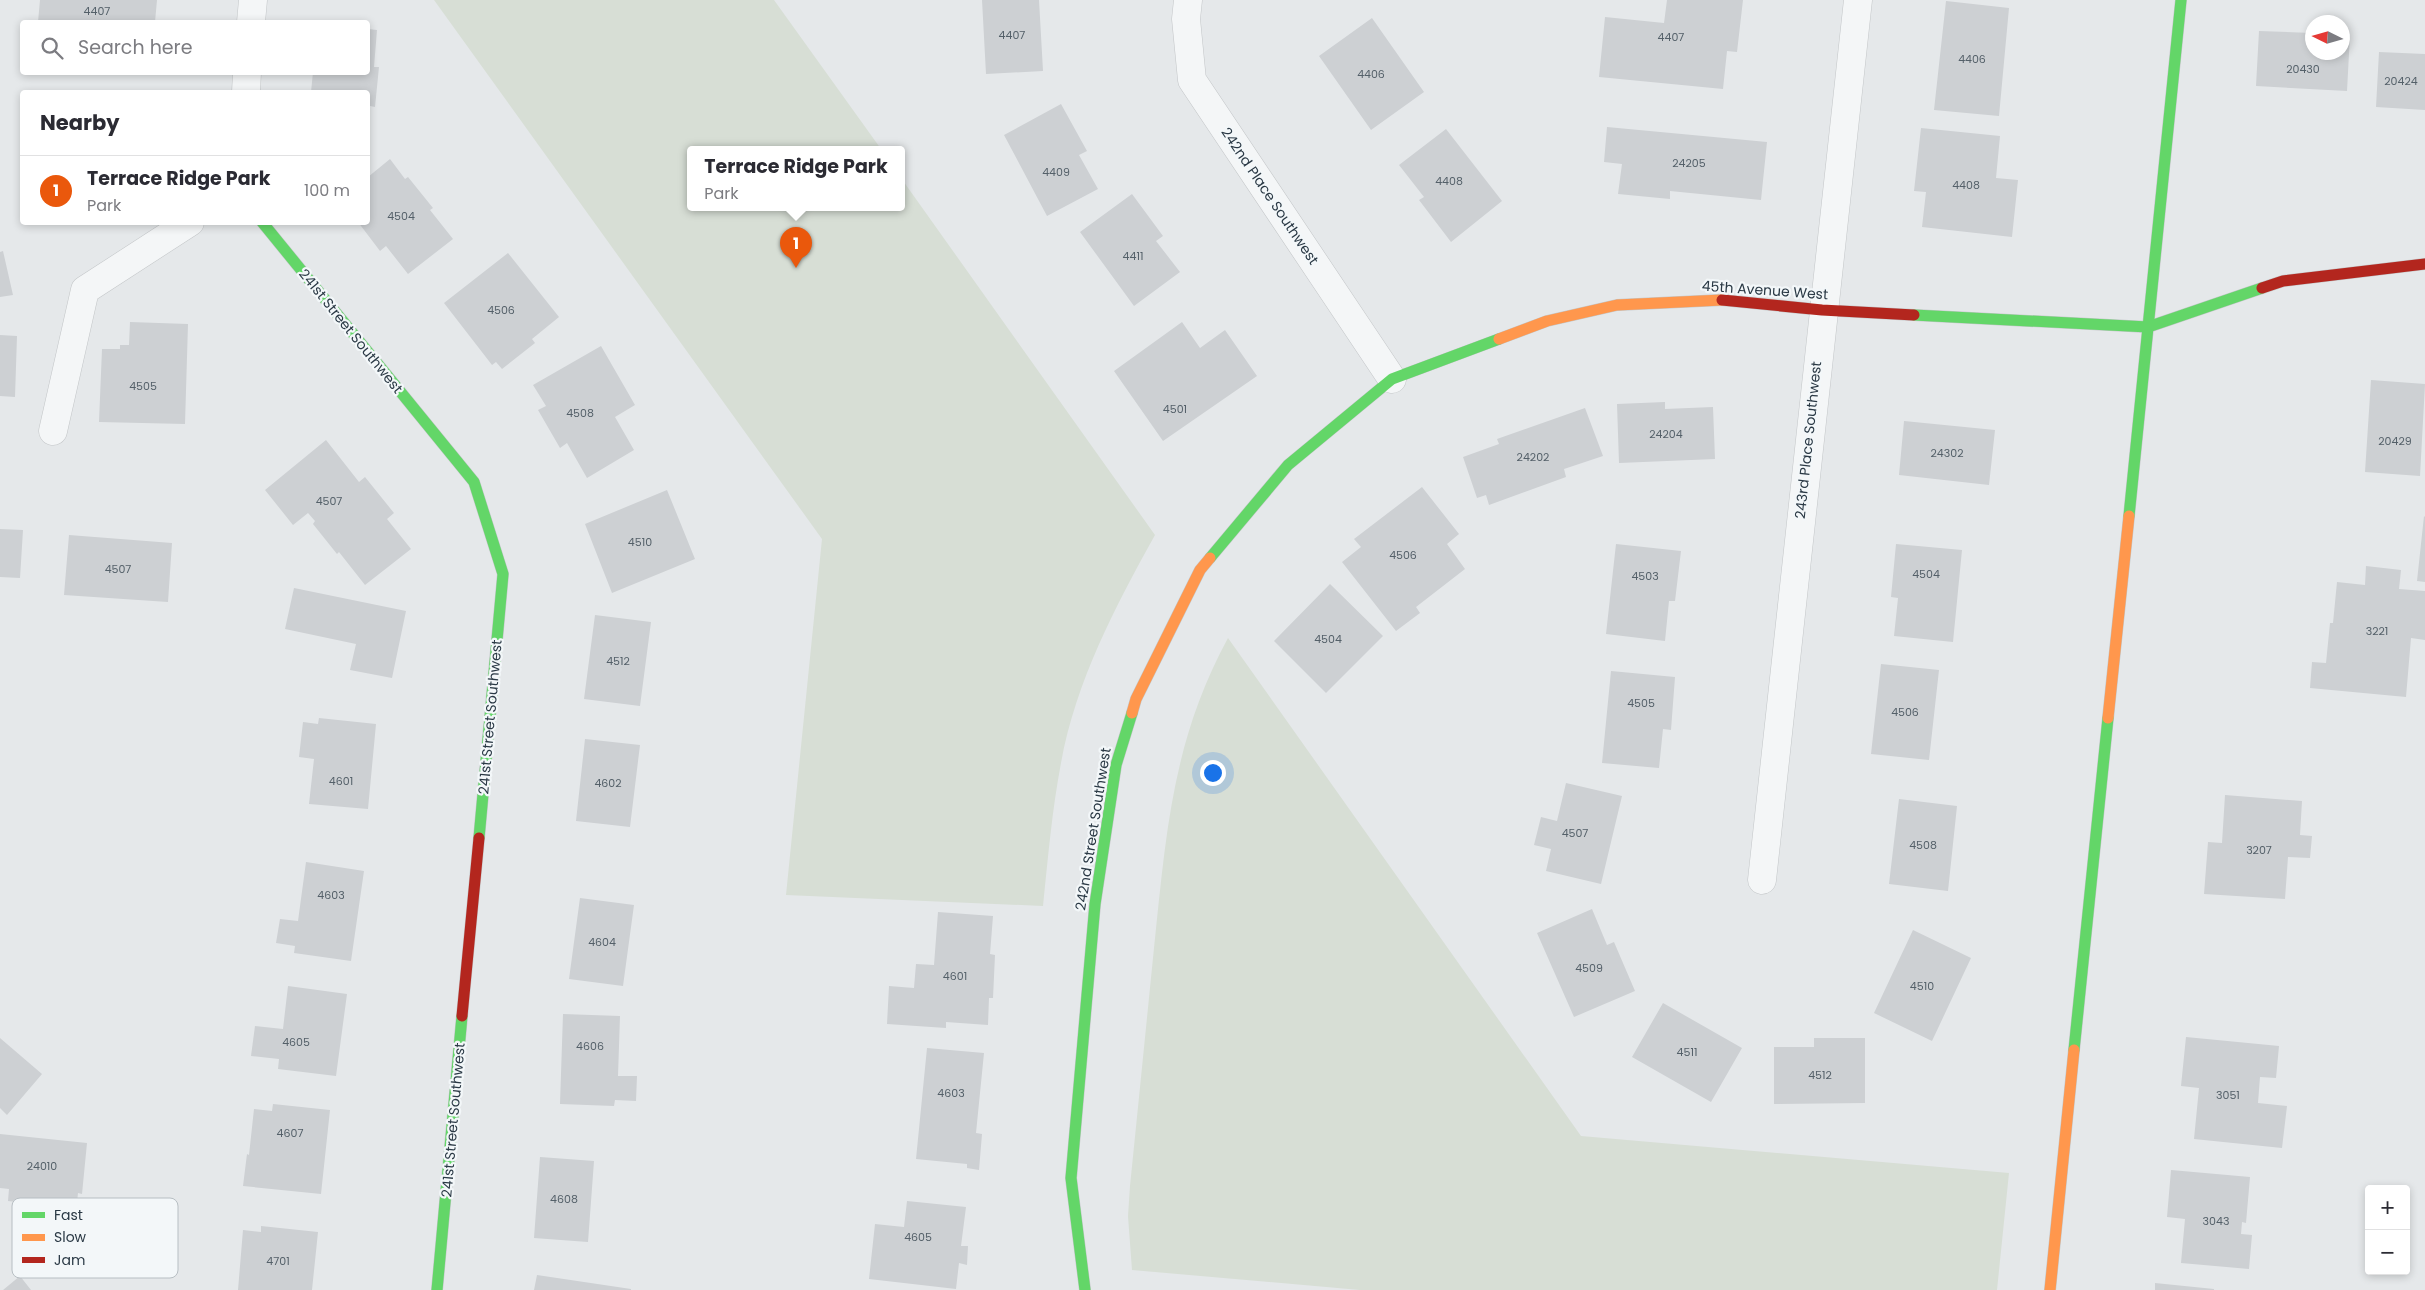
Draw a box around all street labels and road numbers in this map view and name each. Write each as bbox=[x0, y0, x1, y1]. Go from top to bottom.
street label: 242nd Place Southwest bbox=[1216, 123, 1324, 269]
street label: 241st Street Southwest bbox=[294, 264, 408, 398]
street label: 45th Avenue West bbox=[1701, 276, 1829, 304]
street label: 243rd Place Southwest bbox=[1790, 360, 1826, 520]
street label: 241st Street Southwest bbox=[473, 639, 507, 795]
street label: 242nd Street Southwest bbox=[1070, 746, 1116, 912]
street label: 241st Street Southwest bbox=[436, 1042, 470, 1198]

